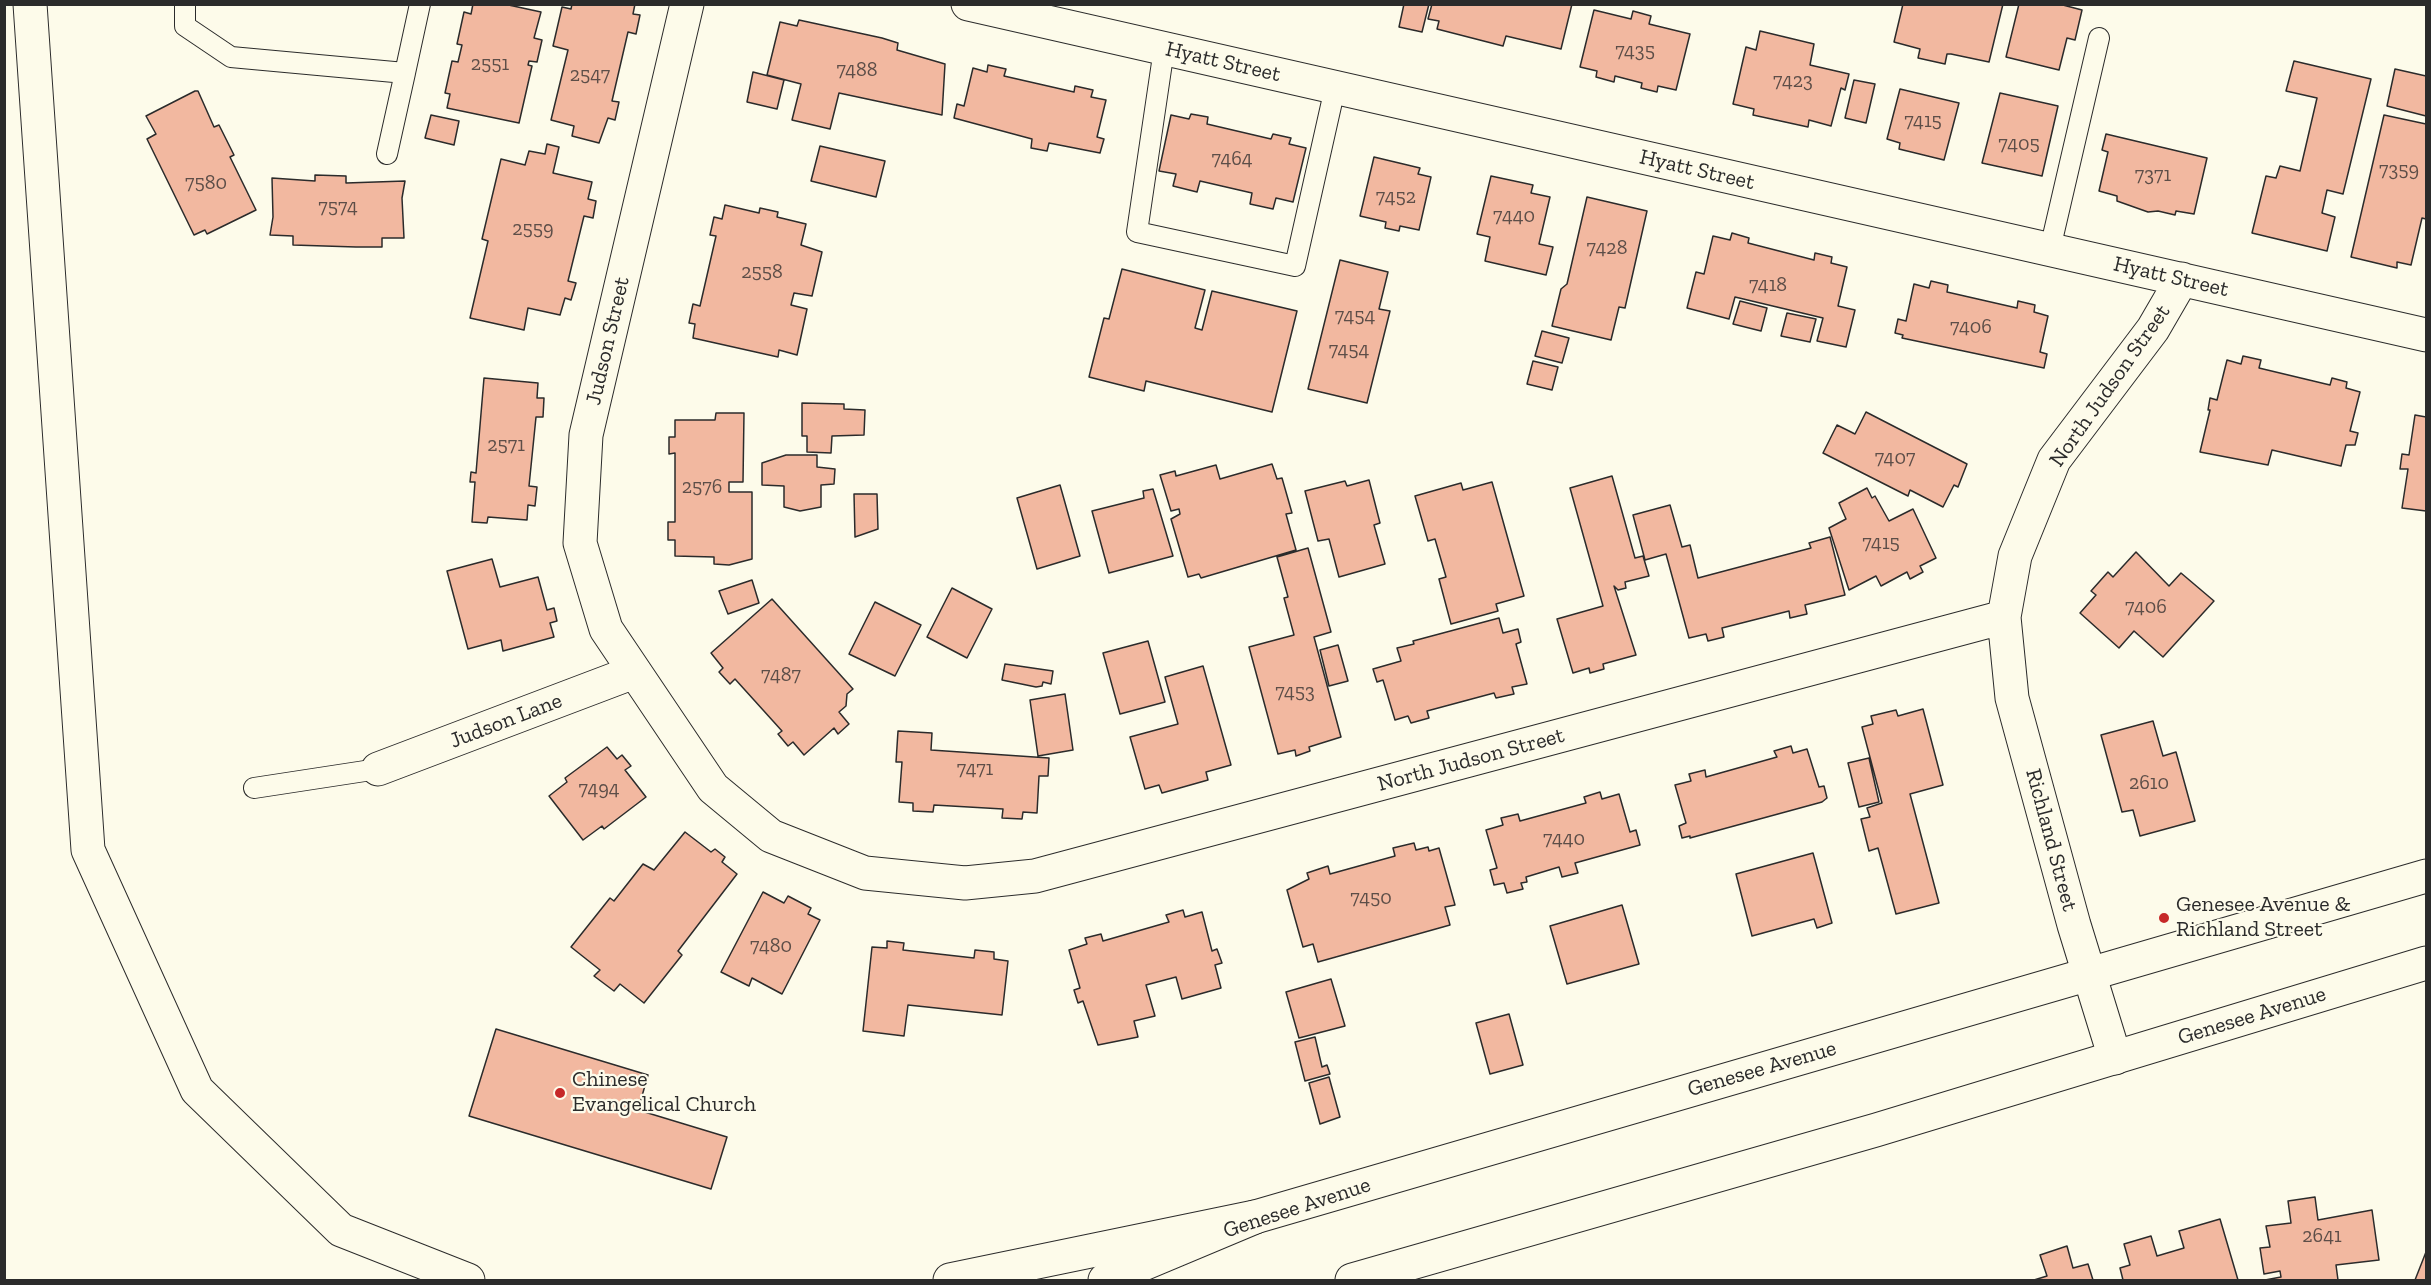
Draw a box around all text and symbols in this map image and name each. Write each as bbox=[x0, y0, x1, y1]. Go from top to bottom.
street label: Hyatt Street bbox=[1163, 36, 1283, 88]
house number: 7435 bbox=[1615, 39, 1655, 63]
house number: 2551 bbox=[471, 52, 509, 76]
house number: 7488 bbox=[836, 58, 878, 82]
house number: 2547 bbox=[570, 63, 610, 87]
house number: 7423 bbox=[1773, 69, 1813, 93]
house number: 7415 bbox=[1904, 109, 1942, 133]
house number: 7405 bbox=[1998, 132, 2040, 156]
street label: Hyatt Street bbox=[1637, 144, 1757, 196]
house number: 7464 bbox=[1211, 147, 1253, 171]
house number: 7359 bbox=[2379, 158, 2419, 182]
house number: 7371 bbox=[2135, 163, 2171, 187]
house number: 7580 bbox=[185, 171, 227, 195]
house number: 7452 bbox=[1376, 185, 1416, 209]
house number: 7574 bbox=[318, 195, 358, 219]
house number: 7440 bbox=[1493, 204, 1535, 228]
house number: 2559 bbox=[512, 217, 554, 241]
house number: 7428 bbox=[1587, 236, 1627, 260]
street label: Hyatt Street bbox=[2111, 251, 2231, 303]
house number: 2558 bbox=[741, 260, 783, 284]
house number: 7418 bbox=[1749, 273, 1787, 297]
street label: Judson Street bbox=[580, 274, 636, 408]
street label: North Judson Street bbox=[2044, 300, 2176, 472]
house number: 7454 bbox=[1335, 304, 1375, 328]
house number: 7406 bbox=[1950, 315, 1992, 339]
house number: 7454 bbox=[1329, 338, 1369, 362]
house number: 2571 bbox=[487, 433, 525, 457]
house number: 7407 bbox=[1875, 446, 1915, 470]
house number: 2576 bbox=[682, 475, 722, 499]
house number: 7415 bbox=[1862, 531, 1900, 555]
house number: 7406 bbox=[2125, 595, 2167, 619]
house number: 7487 bbox=[761, 663, 801, 687]
house number: 7453 bbox=[1275, 680, 1315, 704]
street label: Judson Lane bbox=[446, 688, 566, 754]
street label: North Judson Street bbox=[1375, 722, 1567, 798]
house number: 7471 bbox=[957, 757, 993, 781]
street label: Richland Street bbox=[2019, 766, 2083, 914]
house number: 2610 bbox=[2129, 771, 2169, 795]
house number: 7494 bbox=[578, 777, 620, 801]
house number: 7440 bbox=[1543, 827, 1585, 851]
house number: 7450 bbox=[1350, 886, 1392, 910]
place label: Genesee Avenue & Richland Street bbox=[2176, 892, 2351, 944]
marker: Genesee Avenue & Richland Street bbox=[2157, 911, 2171, 925]
house number: 7480 bbox=[750, 934, 792, 958]
street label: Genesee Avenue bbox=[2175, 981, 2329, 1051]
street label: Genesee Avenue bbox=[1685, 1035, 1839, 1103]
place label: Chinese Evangelical Church bbox=[572, 1067, 756, 1118]
marker: Chinese Evangelical Church bbox=[553, 1086, 567, 1100]
street label: Genesee Avenue bbox=[1220, 1172, 1374, 1244]
house number: 2641 bbox=[2302, 1224, 2342, 1248]

